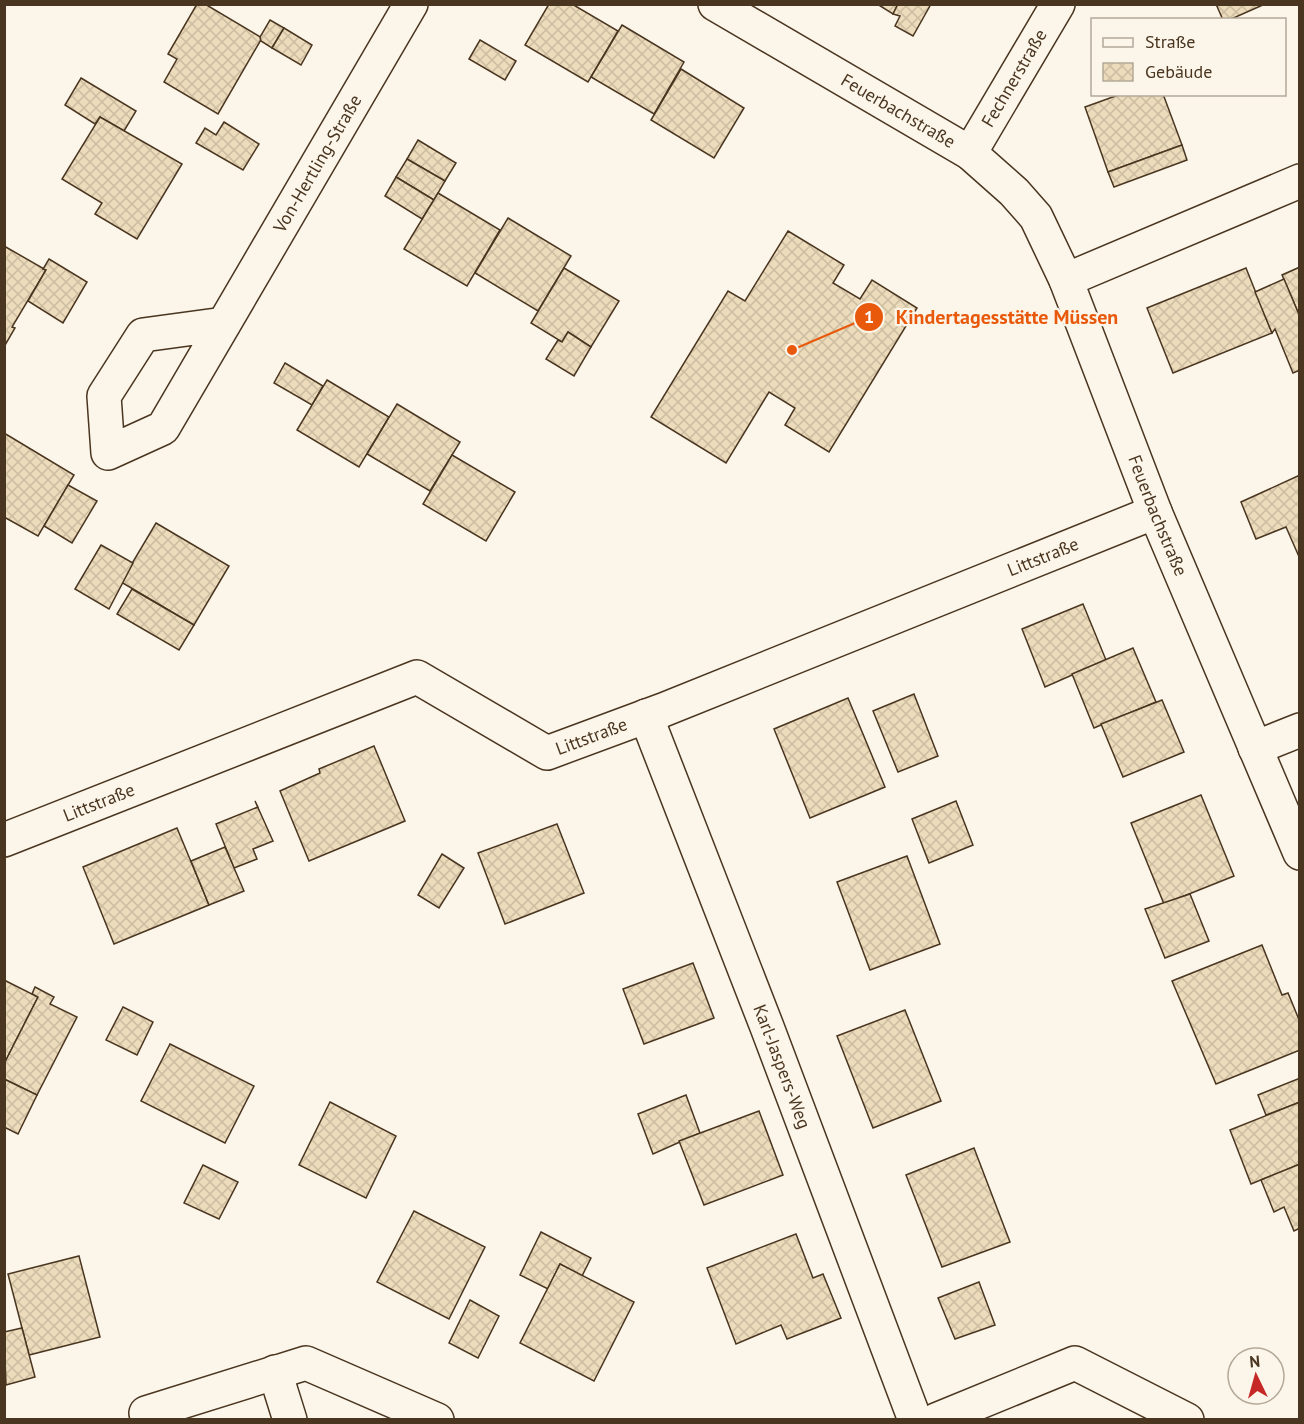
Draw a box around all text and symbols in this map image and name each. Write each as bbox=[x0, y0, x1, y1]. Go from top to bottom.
legend bbox=[1091, 18, 1286, 96]
street label: Fechnerstraße bbox=[976, 25, 1052, 131]
text: Straße bbox=[1145, 30, 1196, 53]
text: Gebäude bbox=[1145, 60, 1212, 83]
street label: Feuerbachstraße bbox=[837, 68, 960, 153]
street label: Von-Hertling-Straße bbox=[267, 90, 366, 237]
callout: Kindertagesstätte Müssen bbox=[854, 298, 1130, 336]
text: Kindertagesstätte Müssen bbox=[896, 304, 1118, 330]
text: 1 bbox=[864, 305, 874, 328]
street label: Feuerbachstraße bbox=[1123, 452, 1193, 579]
street label: Littstraße bbox=[1004, 532, 1082, 581]
street label: Littstraße bbox=[552, 712, 630, 760]
street label: Littstraße bbox=[60, 778, 138, 827]
street label: Karl-Jaspers-Weg bbox=[748, 1001, 816, 1132]
north arrow bbox=[1226, 1346, 1286, 1406]
text: N bbox=[1249, 1351, 1261, 1371]

